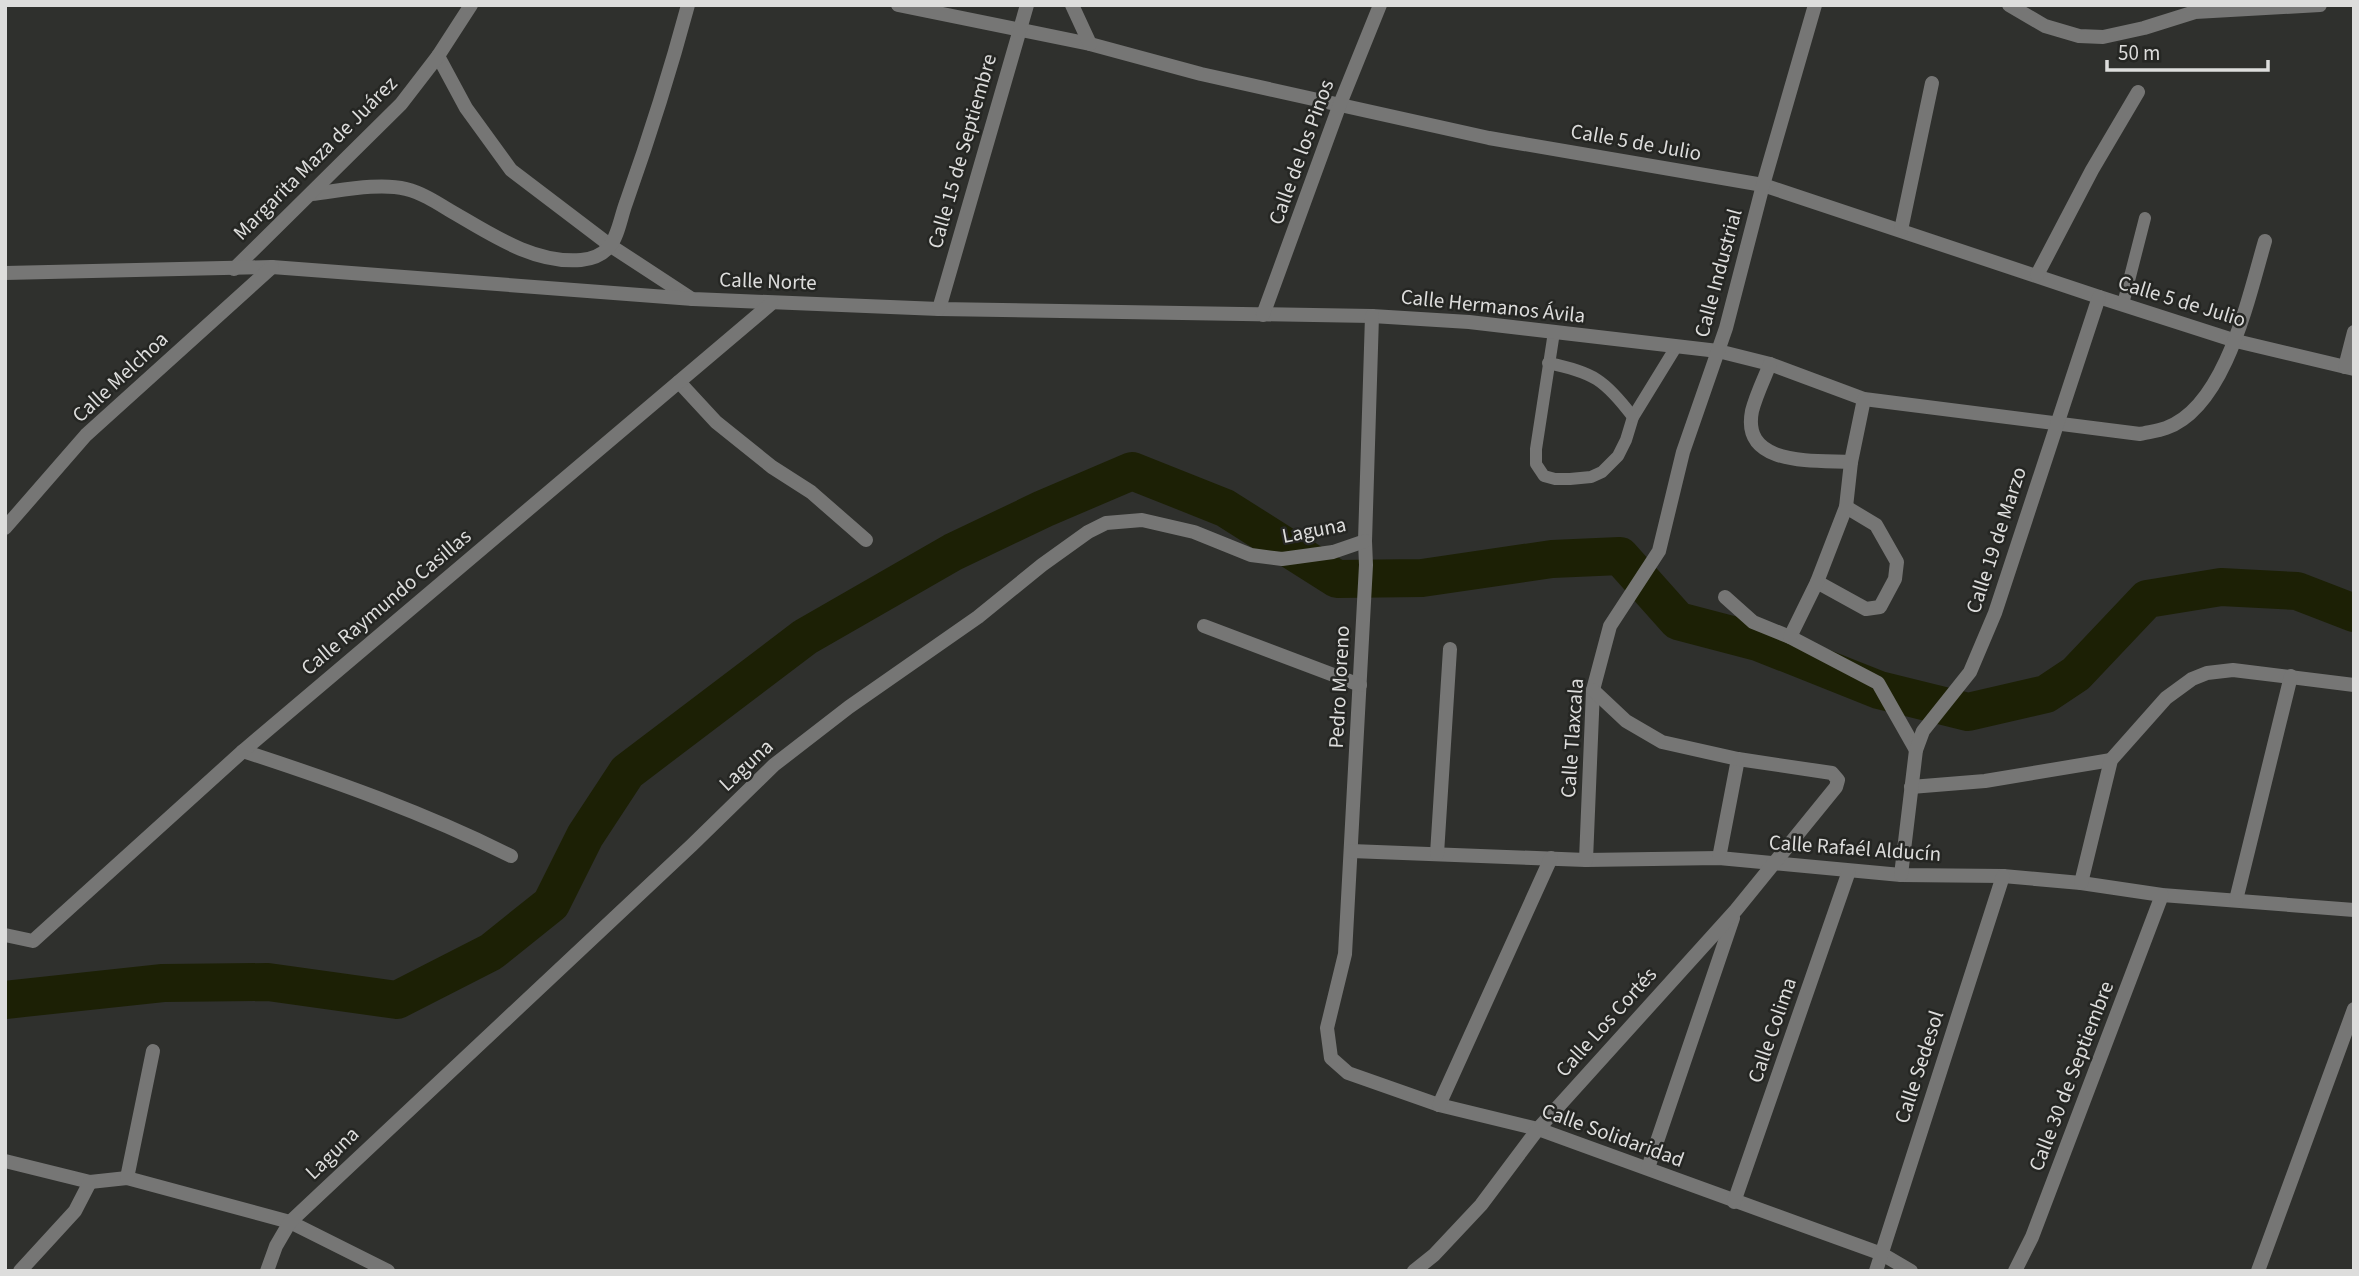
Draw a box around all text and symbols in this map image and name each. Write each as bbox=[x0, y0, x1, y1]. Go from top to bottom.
scale bar bbox=[2107, 28, 2268, 72]
text: 50 m bbox=[2118, 38, 2160, 68]
street label: Calle 15 de Septiembre bbox=[920, 50, 1004, 252]
street label: Margarita Maza de Juárez bbox=[226, 69, 404, 247]
street label: Calle de los Pinos bbox=[1261, 75, 1341, 229]
street label: Calle 5 de Julio bbox=[1568, 116, 1704, 168]
street label: Calle Industrial bbox=[1686, 205, 1750, 341]
street label: Calle Norte bbox=[719, 264, 817, 298]
street label: Calle 5 de Julio bbox=[2114, 267, 2250, 335]
street label: Calle Hermanos Ávila bbox=[1399, 281, 1587, 331]
street label: Calle Melchoa bbox=[65, 325, 175, 429]
street label: Calle 19 de Marzo bbox=[1958, 463, 2034, 617]
street label: Laguna bbox=[1279, 509, 1349, 551]
street label: Calle Raymundo Casillas bbox=[294, 521, 478, 682]
street label: Pedro Moreno bbox=[1321, 625, 1357, 749]
street label: Calle Tlaxcala bbox=[1553, 677, 1591, 799]
street label: Laguna bbox=[712, 732, 780, 798]
street label: Calle Rafaél Alducín bbox=[1768, 827, 1942, 869]
street label: Calle Los Cortés bbox=[1548, 960, 1664, 1084]
street label: Calle Colima bbox=[1740, 973, 1804, 1087]
street label: Calle 30 de Septiembre bbox=[2021, 977, 2121, 1175]
street label: Calle Sedesol bbox=[1887, 1007, 1951, 1127]
street label: Calle Solidaridad bbox=[1538, 1095, 1688, 1175]
street label: Laguna bbox=[298, 1120, 366, 1186]

